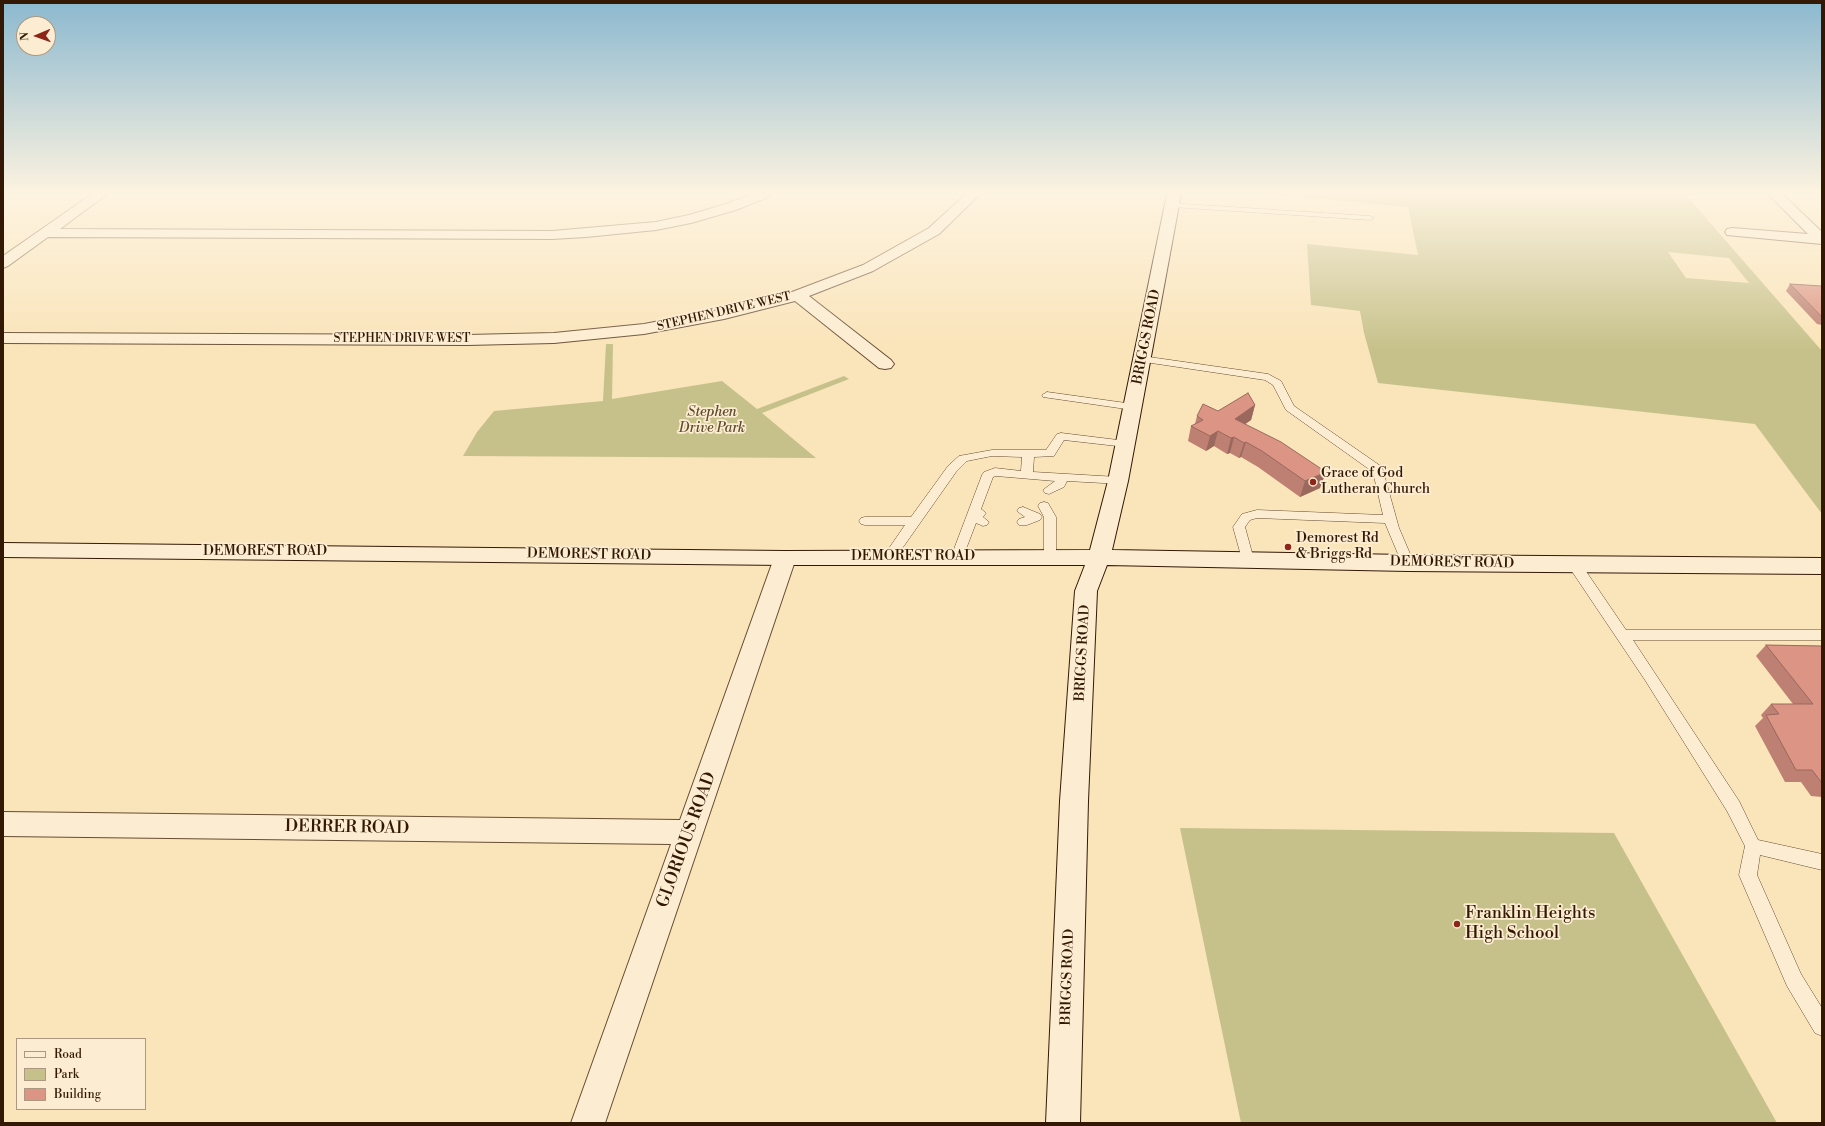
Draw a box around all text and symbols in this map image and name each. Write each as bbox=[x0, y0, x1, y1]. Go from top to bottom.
north arrow bbox=[16, 16, 56, 56]
text: N bbox=[18, 32, 32, 41]
street label: BRIGGS ROAD bbox=[1130, 288, 1164, 386]
street label: STEPHEN DRIVE WEST bbox=[656, 290, 792, 334]
street label: STEPHEN DRIVE WEST bbox=[334, 332, 470, 346]
park label: Stephen Drive Park bbox=[679, 405, 745, 438]
place label: Grace of God Lutheran Church bbox=[1321, 466, 1430, 498]
marker: Grace of God Lutheran Church bbox=[1308, 477, 1318, 487]
place label: Demorest Rd & Briggs Rd bbox=[1296, 531, 1379, 564]
marker: Demorest Rd & Briggs Rd bbox=[1283, 542, 1293, 552]
street label: DEMOREST ROAD bbox=[203, 544, 327, 560]
street label: DEMOREST ROAD bbox=[527, 546, 651, 564]
street label: DEMOREST ROAD bbox=[851, 549, 975, 565]
street label: DEMOREST ROAD bbox=[1390, 554, 1514, 572]
street label: BRIGGS ROAD bbox=[1072, 604, 1094, 702]
street label: GLORIOUS ROAD bbox=[653, 769, 721, 911]
street label: DERRER ROAD bbox=[285, 817, 409, 839]
place label: Franklin Heights High School bbox=[1465, 904, 1595, 944]
marker: Franklin Heights High School bbox=[1452, 919, 1462, 929]
street label: BRIGGS ROAD bbox=[1058, 928, 1078, 1026]
legend bbox=[16, 1038, 146, 1110]
text: Road bbox=[54, 1047, 82, 1062]
text: Park bbox=[54, 1067, 79, 1082]
text: Building bbox=[54, 1087, 101, 1102]

